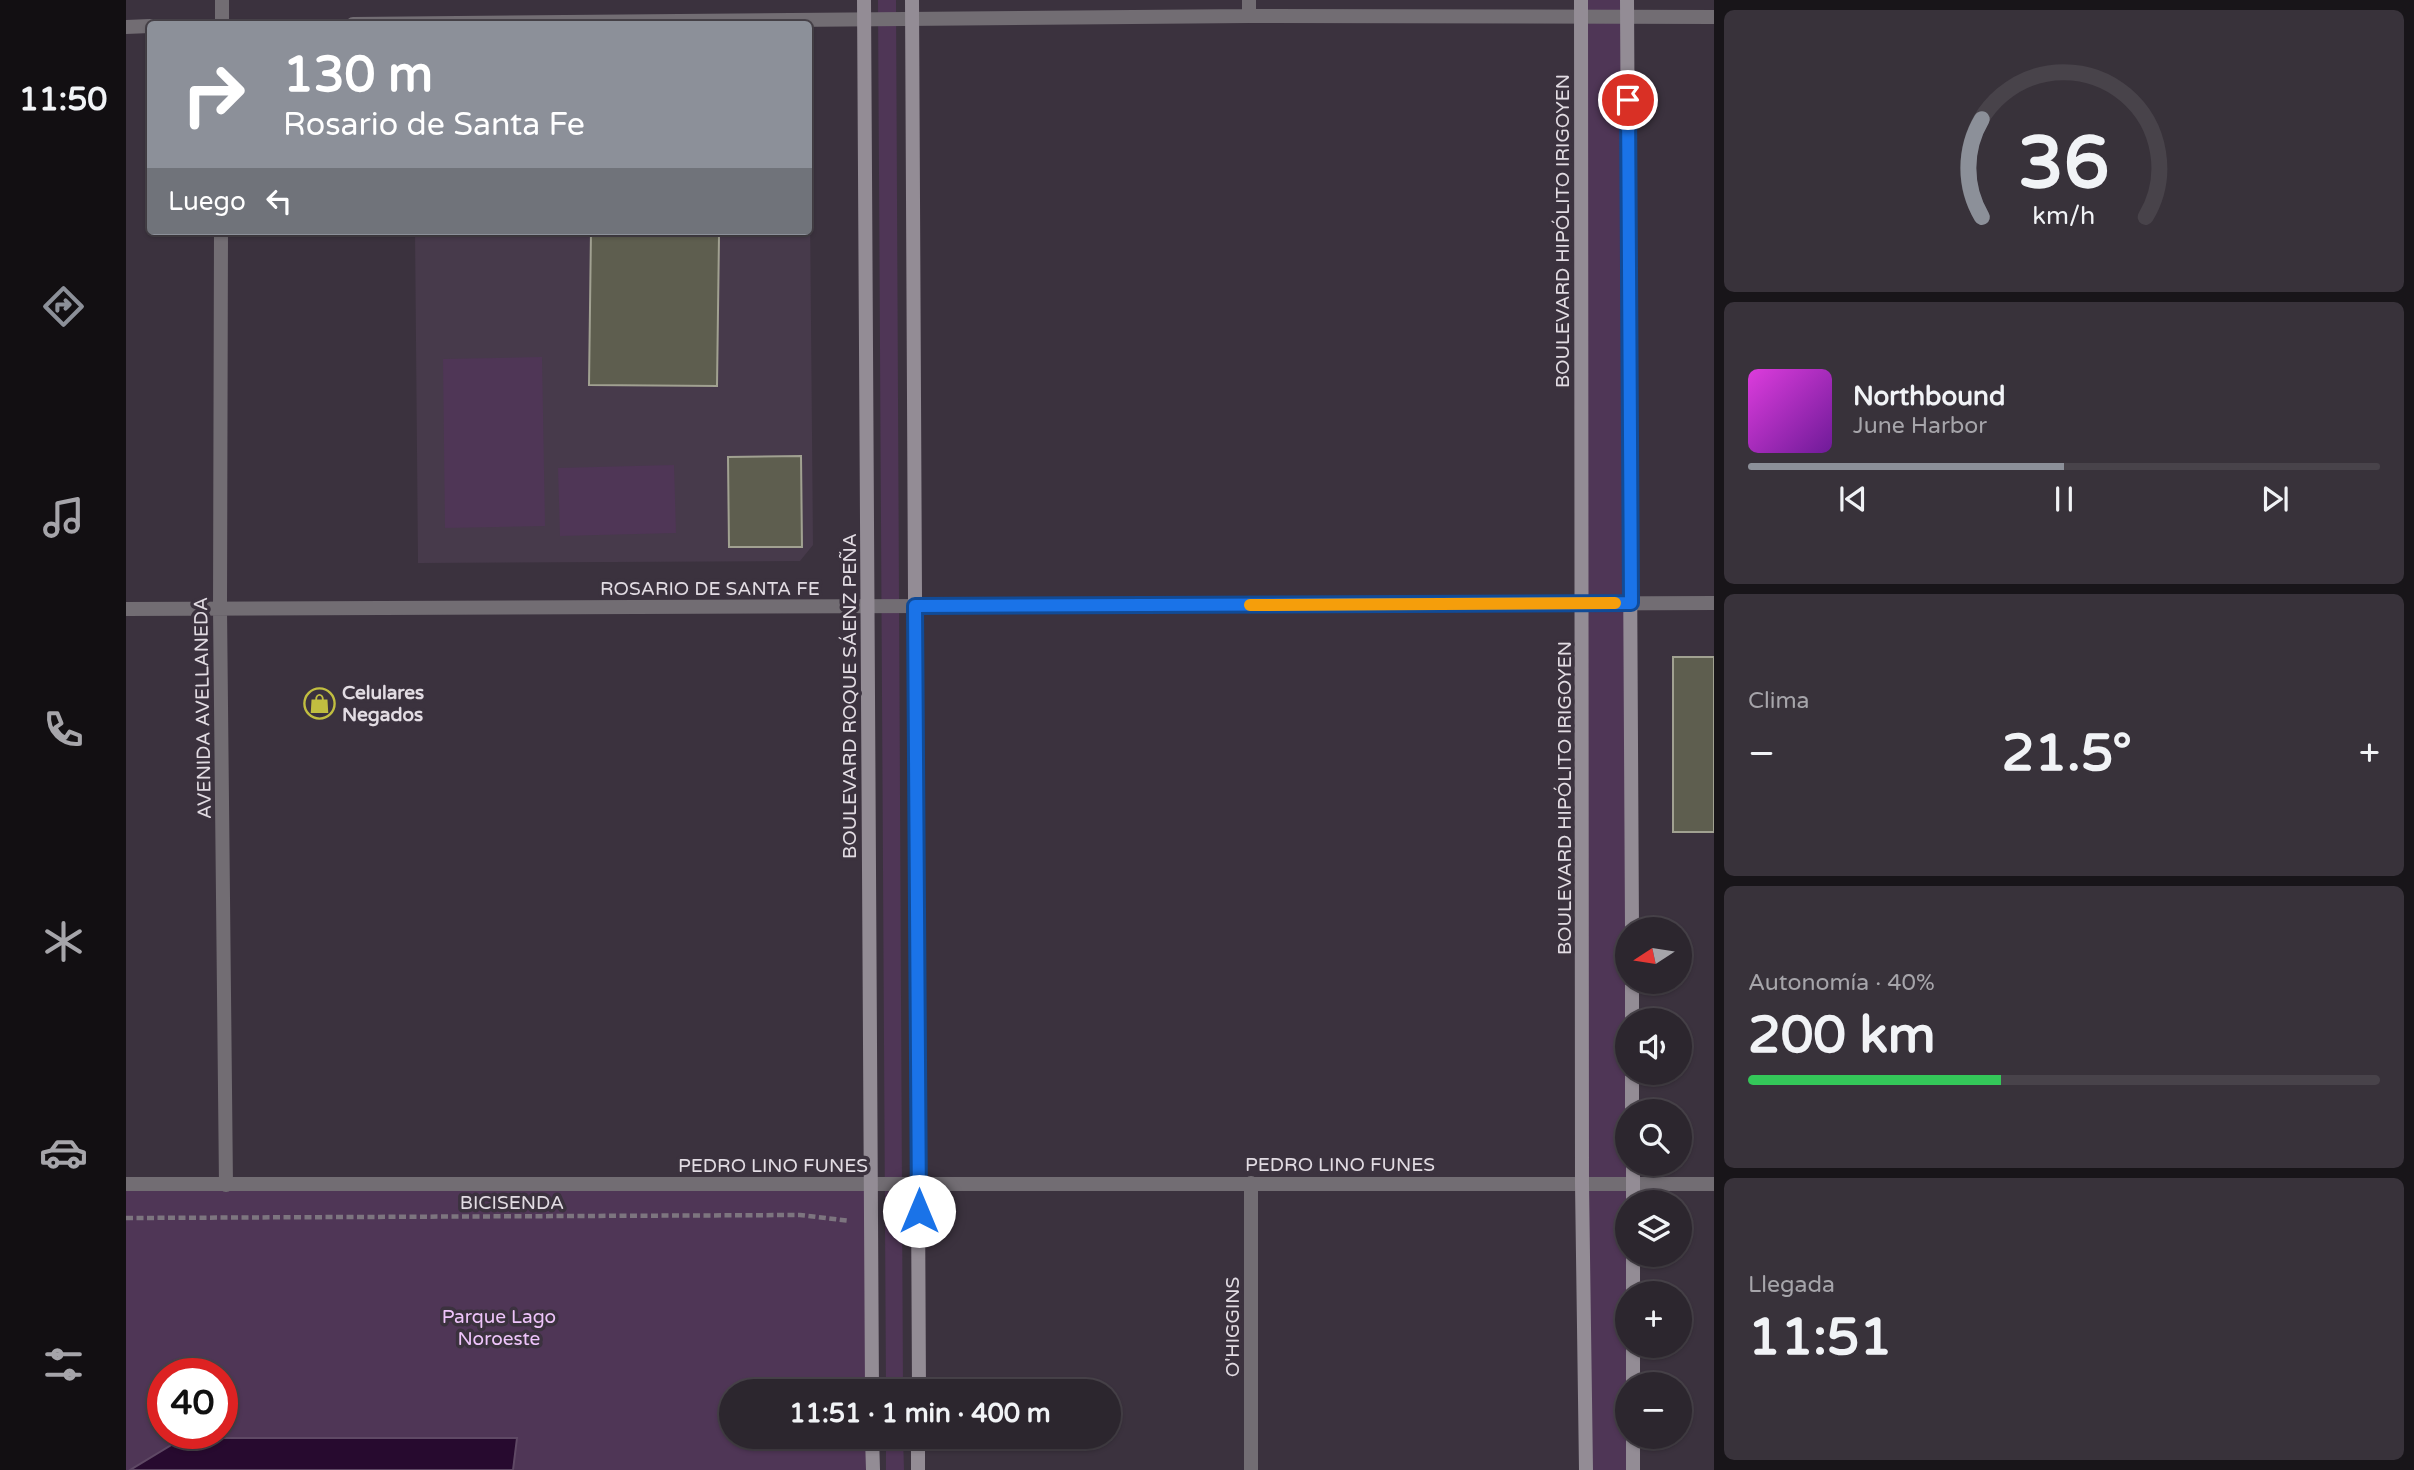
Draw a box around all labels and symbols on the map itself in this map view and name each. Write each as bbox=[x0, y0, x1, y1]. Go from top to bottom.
pin bbox=[1598, 70, 1658, 130]
street label: BOULEVARD HIPÓLITO IRIGOYEN bbox=[1551, 74, 1574, 388]
street label: BOULEVARD ROQUE SÁENZ PEÑA bbox=[838, 533, 861, 859]
street label: ROSARIO DE SANTA FE bbox=[600, 578, 820, 600]
street label: AVENIDA AVELLANEDA bbox=[190, 597, 216, 819]
street label: BOULEVARD HIPÓLITO IRIGOYEN bbox=[1553, 641, 1576, 955]
place label: Celulares Negados bbox=[342, 682, 424, 727]
shop icon: Celulares Negados bbox=[302, 686, 336, 720]
north arrow bbox=[1615, 917, 1692, 994]
street label: PEDRO LINO FUNES bbox=[1245, 1154, 1435, 1176]
street label: PEDRO LINO FUNES bbox=[678, 1155, 868, 1177]
position arrow bbox=[882, 1174, 956, 1248]
street label: BICISENDA bbox=[460, 1192, 564, 1214]
street label: O'HIGGINS bbox=[1222, 1277, 1244, 1377]
park label: Parque Lago Noroeste bbox=[442, 1306, 556, 1350]
speed limit sign: 40 bbox=[147, 1358, 238, 1449]

